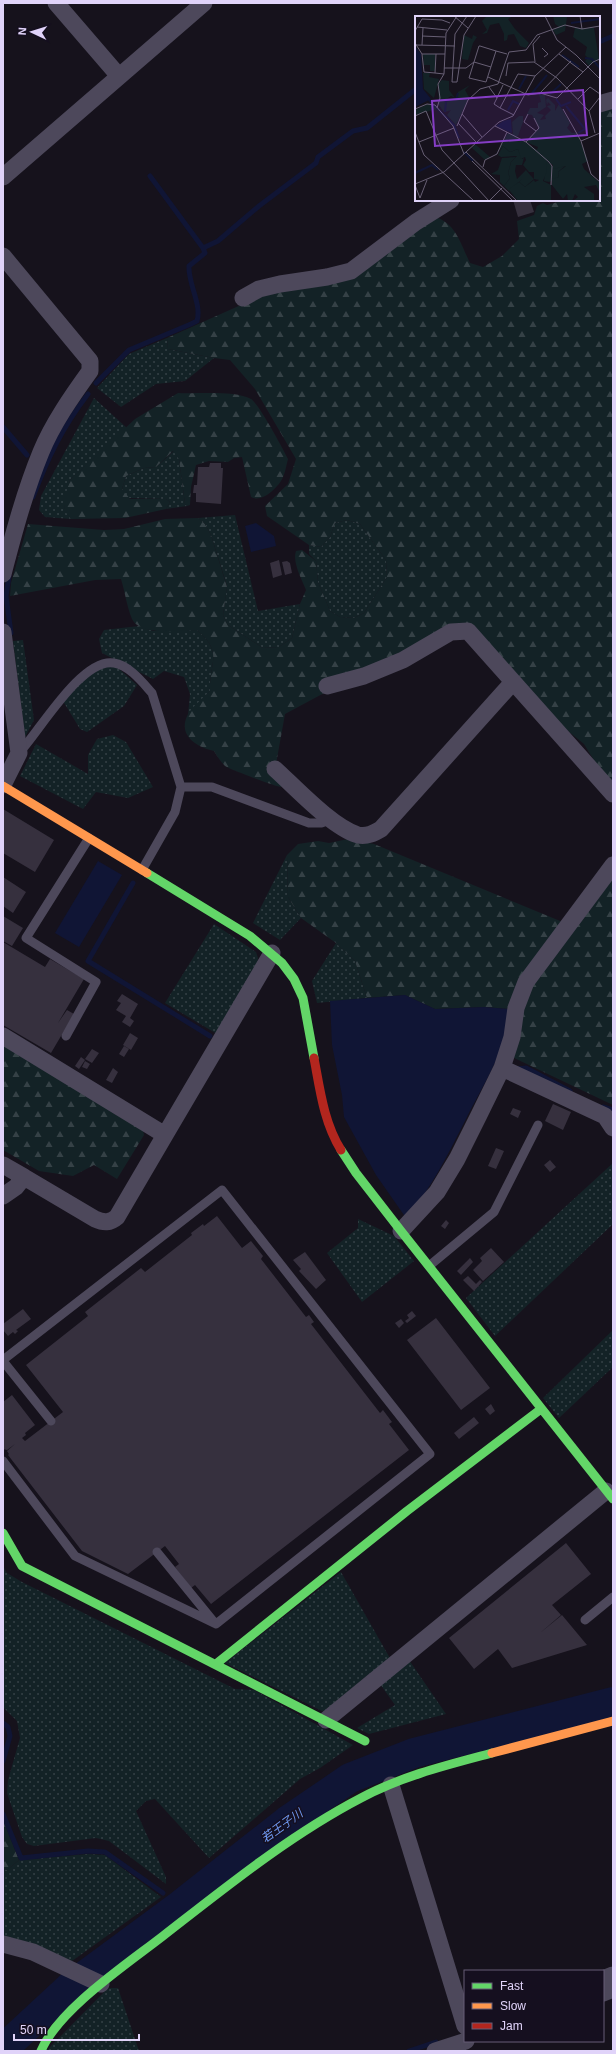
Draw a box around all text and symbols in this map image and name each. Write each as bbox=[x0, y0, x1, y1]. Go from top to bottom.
north arrow bbox=[12, 12, 52, 52]
inset map bbox=[415, 16, 600, 201]
text: N bbox=[16, 27, 28, 36]
water label: 若王子川 bbox=[258, 1805, 307, 1846]
legend bbox=[464, 1970, 604, 2042]
text: Fast bbox=[500, 1979, 524, 1993]
text: Slow bbox=[500, 1999, 526, 2013]
scale bar bbox=[14, 2016, 139, 2042]
text: Jam bbox=[500, 2019, 523, 2033]
text: 50 m bbox=[20, 2023, 47, 2037]

